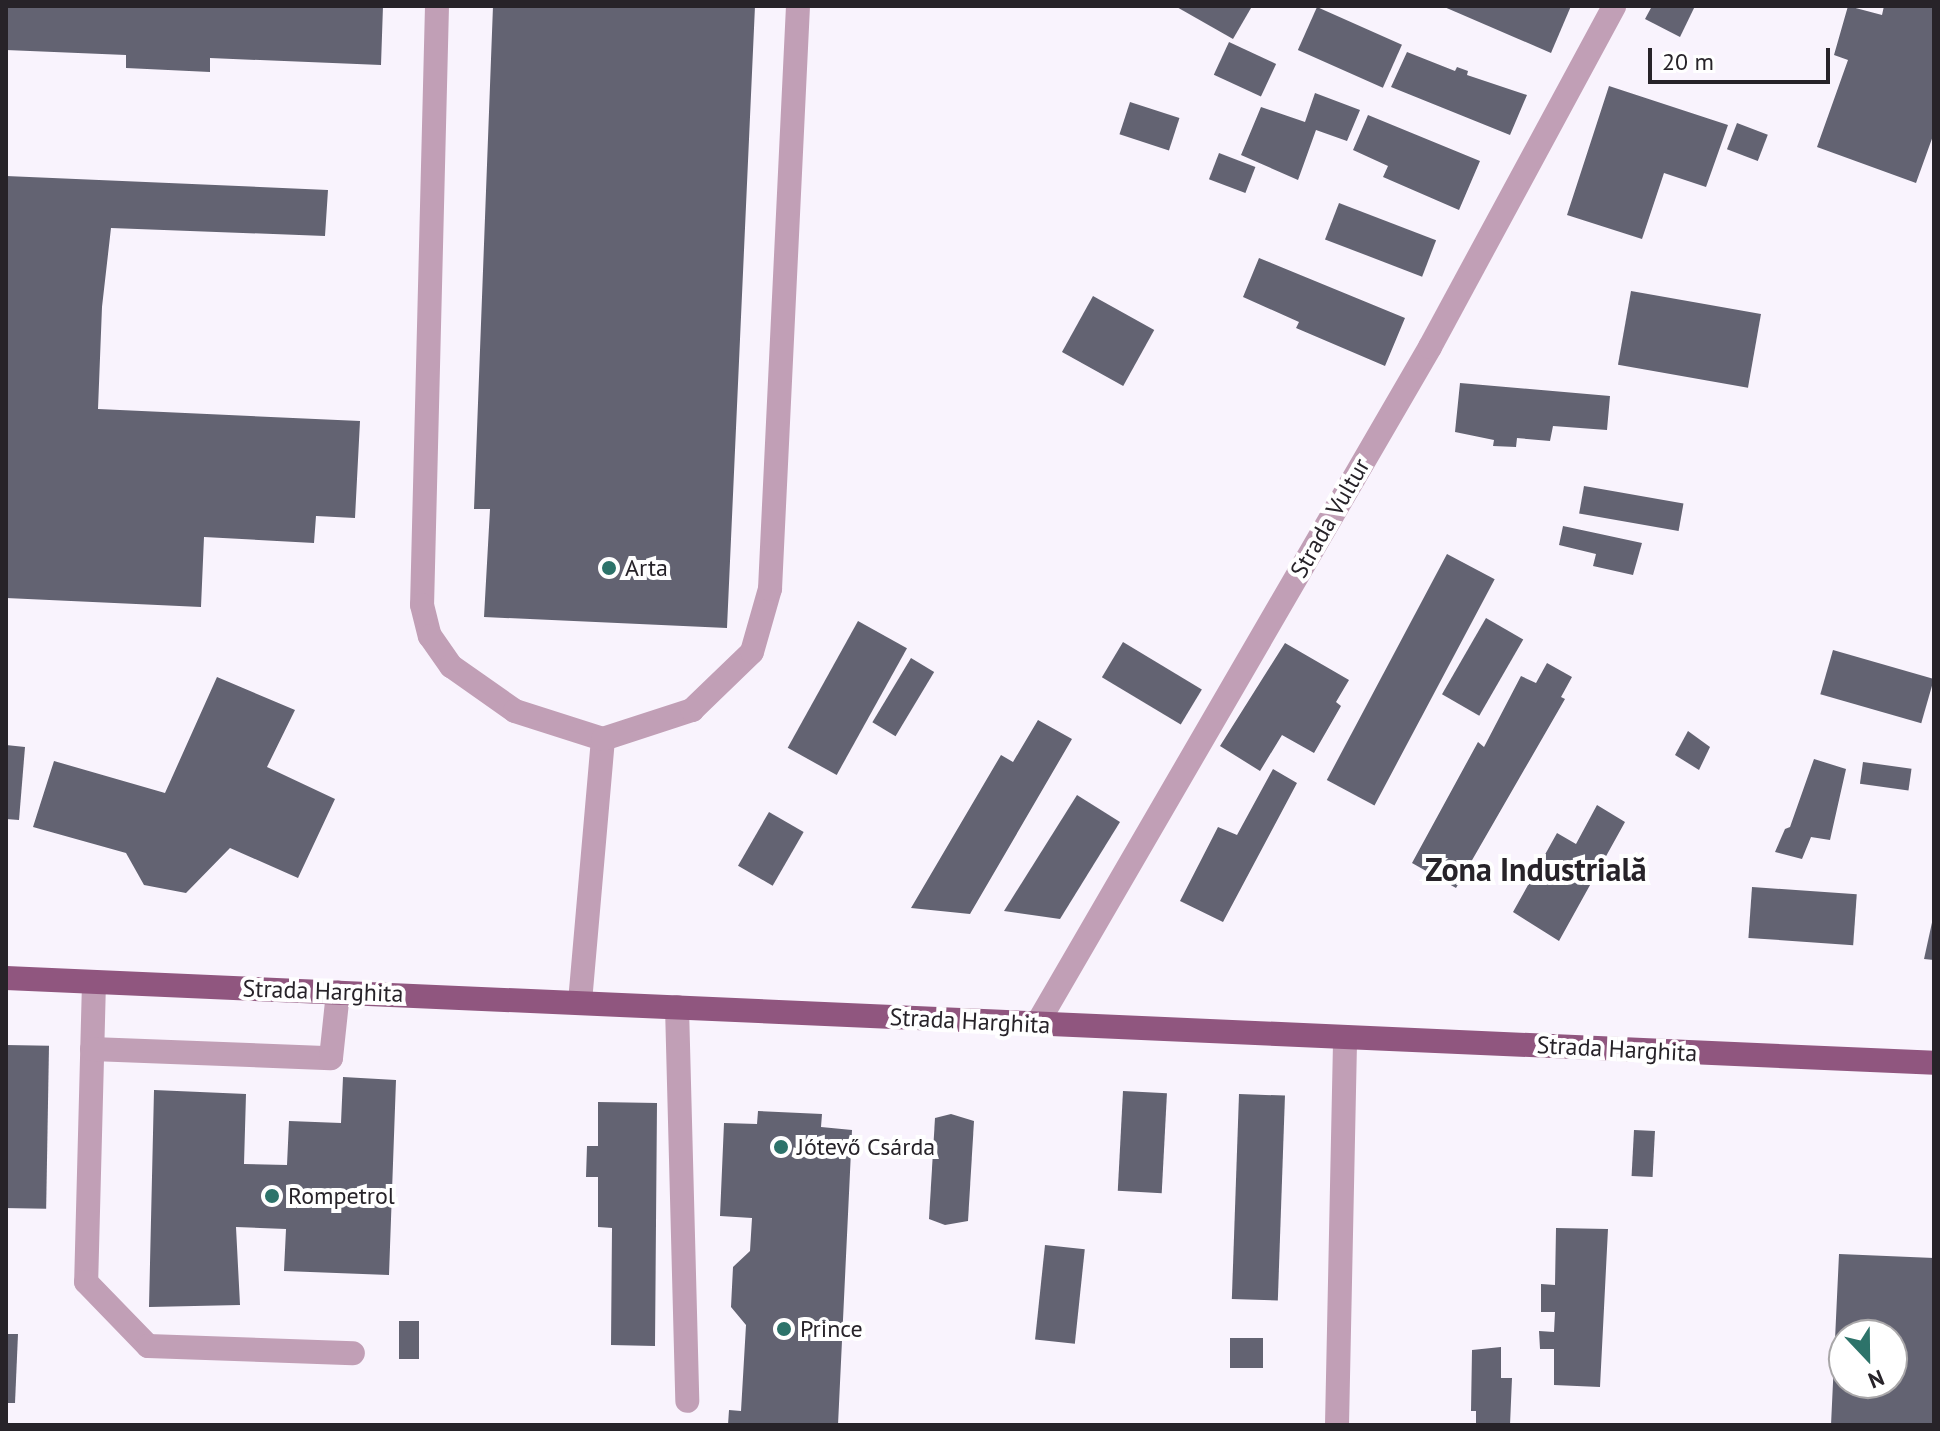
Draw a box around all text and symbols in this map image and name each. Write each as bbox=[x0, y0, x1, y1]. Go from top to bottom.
scale bar bbox=[1652, 32, 1834, 82]
text: 20 m bbox=[1662, 46, 1714, 77]
street label: Strada Vultur bbox=[1284, 453, 1376, 583]
place label: Arta bbox=[625, 554, 668, 582]
marker: Arta bbox=[600, 559, 618, 577]
district label: Zona Industrială bbox=[1425, 850, 1647, 888]
street label: Strada Harghita bbox=[242, 974, 404, 1008]
street label: Strada Harghita bbox=[889, 1002, 1051, 1040]
street label: Strada Harghita bbox=[1536, 1030, 1698, 1068]
place label: Jótevő Csárda bbox=[797, 1133, 935, 1161]
marker: Jótevő Csárda bbox=[772, 1138, 790, 1156]
place label: Rompetrol bbox=[288, 1182, 395, 1210]
marker: Rompetrol bbox=[263, 1187, 281, 1205]
place label: Prince bbox=[800, 1315, 863, 1343]
north arrow bbox=[1828, 1319, 1908, 1399]
marker: Prince bbox=[775, 1320, 793, 1338]
text: N bbox=[1864, 1364, 1888, 1395]

